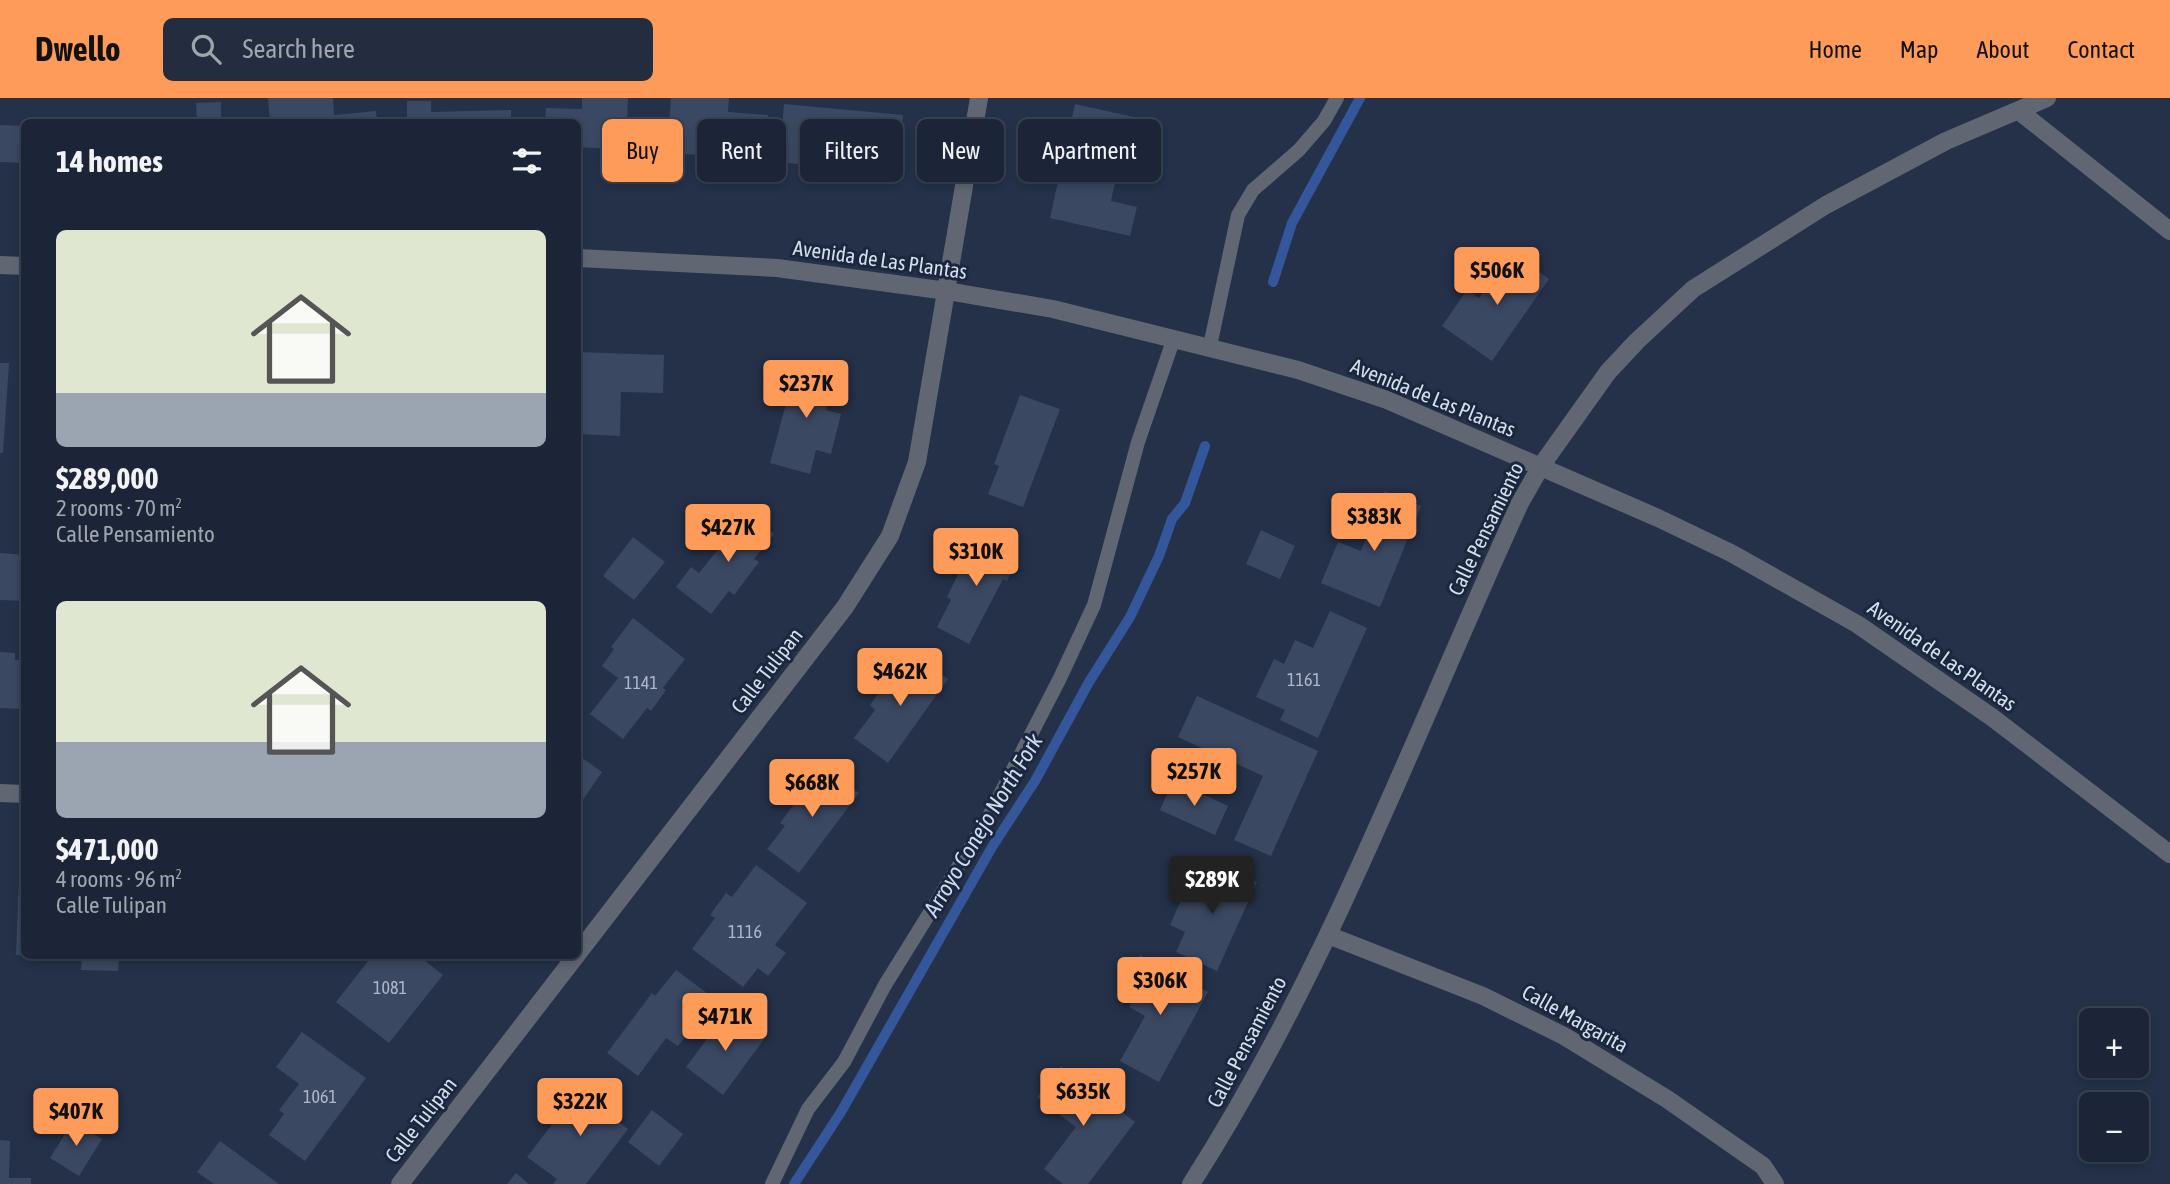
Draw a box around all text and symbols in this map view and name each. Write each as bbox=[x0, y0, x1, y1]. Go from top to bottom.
search box bbox=[163, 18, 653, 81]
text: Dwello bbox=[35, 30, 121, 68]
icon: search bbox=[187, 30, 225, 68]
text: Search here bbox=[243, 34, 355, 64]
text: Home bbox=[1808, 36, 1862, 63]
text: Map bbox=[1900, 36, 1938, 63]
text: About bbox=[1976, 36, 2029, 63]
text: Contact bbox=[2067, 36, 2135, 63]
chip: Buy bbox=[602, 119, 683, 182]
chip: Rent bbox=[697, 119, 786, 182]
chip: Filters bbox=[800, 119, 903, 182]
chip: New bbox=[917, 119, 1004, 182]
chip: Apartment bbox=[1018, 119, 1161, 182]
icon: filters bbox=[508, 142, 546, 180]
text: 14 homes bbox=[56, 144, 163, 178]
street label: Avenida de Las Plantas bbox=[792, 235, 969, 283]
pin: $506K bbox=[1448, 248, 1546, 307]
text: $506K bbox=[1470, 257, 1524, 283]
icon: home bbox=[238, 276, 364, 402]
street label: Avenida de Las Plantas bbox=[1348, 353, 1519, 441]
pin: $237K bbox=[757, 360, 855, 420]
text: $237K bbox=[779, 370, 833, 396]
street label: Calle Pensamiento bbox=[1443, 458, 1528, 599]
text: $289,000 bbox=[56, 461, 159, 495]
pin: $383K bbox=[1325, 494, 1423, 553]
text: 2 rooms · 70 m² bbox=[56, 495, 182, 521]
text: $383K bbox=[1347, 503, 1401, 529]
pin: $427K bbox=[679, 504, 777, 564]
text: $427K bbox=[701, 514, 755, 540]
text: Calle Pensamiento bbox=[56, 521, 215, 547]
pin: $310K bbox=[927, 528, 1025, 588]
text: $310K bbox=[949, 538, 1003, 564]
street label: Avenida de Las Plantas bbox=[1864, 595, 2021, 715]
street label: Calle Tulipan bbox=[726, 623, 807, 718]
icon: home bbox=[238, 647, 364, 773]
pin: $462K bbox=[851, 648, 949, 708]
text: $462K bbox=[873, 658, 927, 684]
house number: 1161 bbox=[1287, 669, 1321, 690]
house number: 1141 bbox=[624, 672, 658, 693]
water label: Arroyo Conejo North Fork bbox=[918, 728, 1048, 922]
pin: $257K bbox=[1145, 748, 1243, 808]
text: $257K bbox=[1167, 758, 1221, 784]
pin: $668K bbox=[763, 760, 861, 819]
text: $668K bbox=[785, 769, 839, 795]
text: $471,000 bbox=[56, 832, 159, 866]
pin: $289K bbox=[1163, 856, 1261, 916]
text: 4 rooms · 96 m² bbox=[56, 866, 182, 892]
text: $289K bbox=[1185, 866, 1239, 892]
text: Calle Tulipan bbox=[56, 892, 167, 918]
house number: 1116 bbox=[728, 921, 762, 942]
pin: $306K bbox=[1111, 958, 1209, 1017]
text: $306K bbox=[1133, 967, 1187, 993]
street label: Calle Pensamiento bbox=[1202, 972, 1291, 1111]
house number: 1081 bbox=[373, 977, 407, 998]
street label: Calle Margarita bbox=[1518, 979, 1633, 1057]
pin: $471K bbox=[676, 993, 774, 1053]
text: $471K bbox=[698, 1003, 752, 1029]
map controls bbox=[2079, 1008, 2149, 1162]
button: + bbox=[2079, 1008, 2149, 1078]
pin: $635K bbox=[1034, 1068, 1132, 1128]
street label: Calle Tulipan bbox=[380, 1072, 461, 1167]
text: $635K bbox=[1056, 1078, 1110, 1104]
pin: $322K bbox=[531, 1079, 629, 1138]
house number: 1061 bbox=[303, 1086, 337, 1107]
pin: $407K bbox=[27, 1088, 125, 1148]
text: $322K bbox=[553, 1088, 607, 1114]
button: − bbox=[2079, 1092, 2149, 1162]
text: $407K bbox=[49, 1098, 103, 1124]

